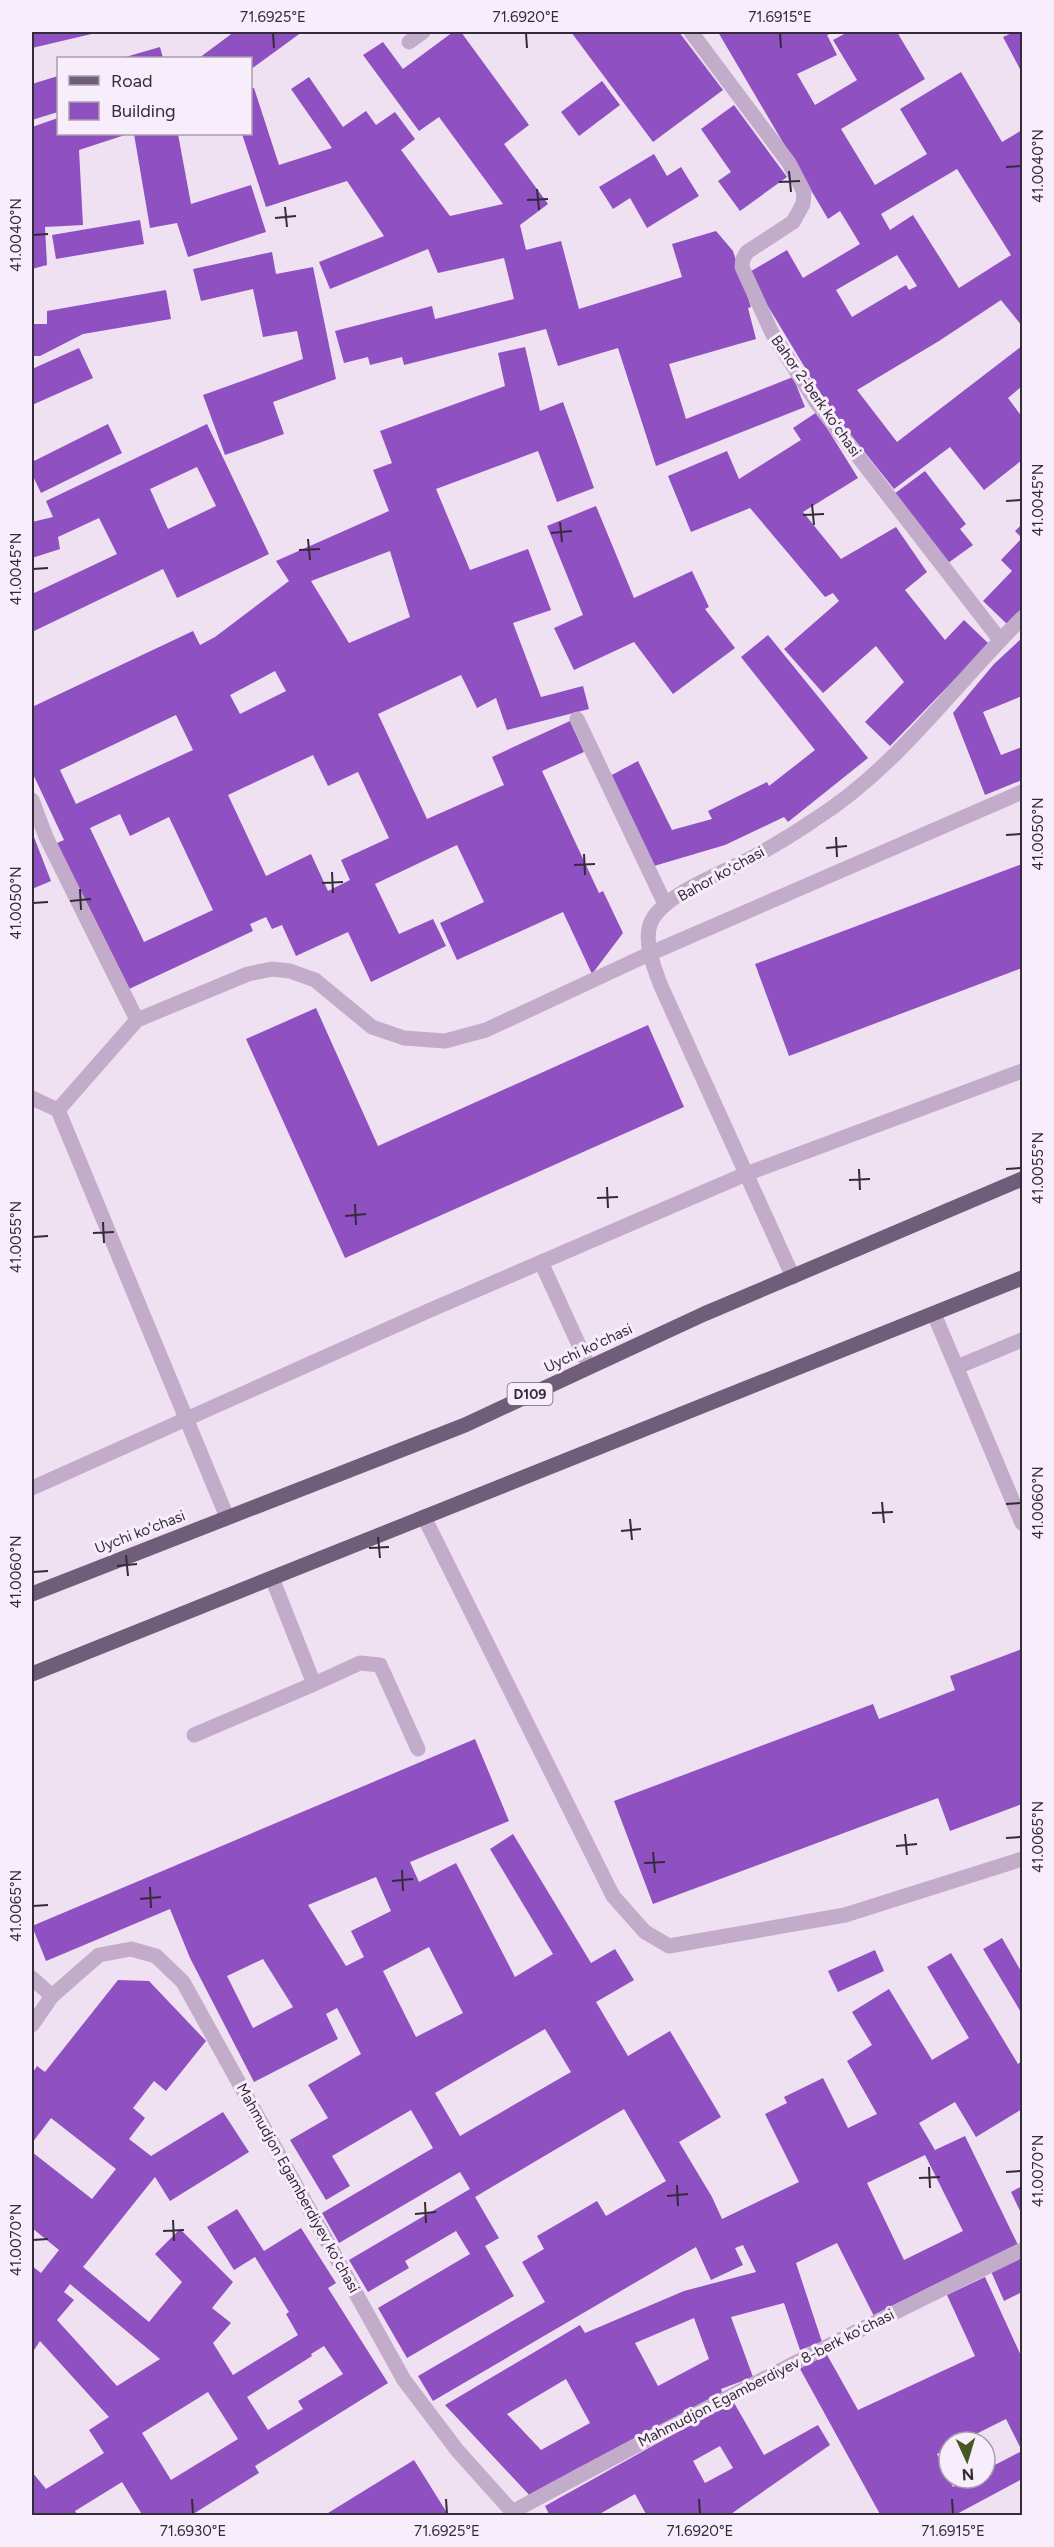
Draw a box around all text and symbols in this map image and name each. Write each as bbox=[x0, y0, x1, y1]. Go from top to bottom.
text: 71.6925°E bbox=[240, 8, 306, 26]
text: 71.6920°E bbox=[493, 8, 559, 26]
text: 71.6915°E bbox=[748, 8, 812, 26]
legend bbox=[57, 57, 252, 135]
text: Road bbox=[111, 70, 152, 92]
text: Building bbox=[111, 100, 176, 122]
text: 41.0040°N bbox=[1029, 129, 1047, 203]
text: 41.0040°N bbox=[7, 198, 25, 272]
street label: Bahor 2-berk koʻchasi bbox=[767, 332, 865, 460]
text: 41.0045°N bbox=[1029, 464, 1047, 536]
text: 41.0045°N bbox=[7, 533, 25, 605]
text: 41.0050°N bbox=[1029, 797, 1047, 871]
street label: Bahor koʻchasi bbox=[674, 843, 768, 905]
text: 41.0050°N bbox=[7, 866, 25, 940]
text: 41.0055°N bbox=[1029, 1132, 1047, 1204]
text: 41.0055°N bbox=[7, 1201, 25, 1273]
street label: Uychi ko'chasi bbox=[541, 1320, 635, 1376]
road number: D109 bbox=[508, 1383, 552, 1405]
text: 41.0060°N bbox=[1029, 1466, 1047, 1540]
street label: Uychi ko'chasi bbox=[92, 1506, 188, 1558]
text: 41.0060°N bbox=[7, 1535, 25, 1609]
text: 41.0065°N bbox=[1029, 1801, 1047, 1873]
text: 41.0065°N bbox=[7, 1870, 25, 1942]
street label: Mahmudjon Egamberdiyev koʻchasi bbox=[233, 2080, 363, 2296]
text: 41.0070°N bbox=[1029, 2135, 1047, 2207]
text: 41.0070°N bbox=[7, 2204, 25, 2276]
street label: Mahmudjon Egamberdiyev 8-berk koʻchasi bbox=[635, 2305, 897, 2451]
north arrow bbox=[937, 2430, 997, 2490]
text: N bbox=[961, 2465, 975, 2484]
text: 71.6930°E bbox=[160, 2522, 226, 2540]
text: 71.6925°E bbox=[414, 2522, 480, 2540]
text: 71.6920°E bbox=[667, 2522, 733, 2540]
text: 71.6915°E bbox=[921, 2522, 985, 2540]

